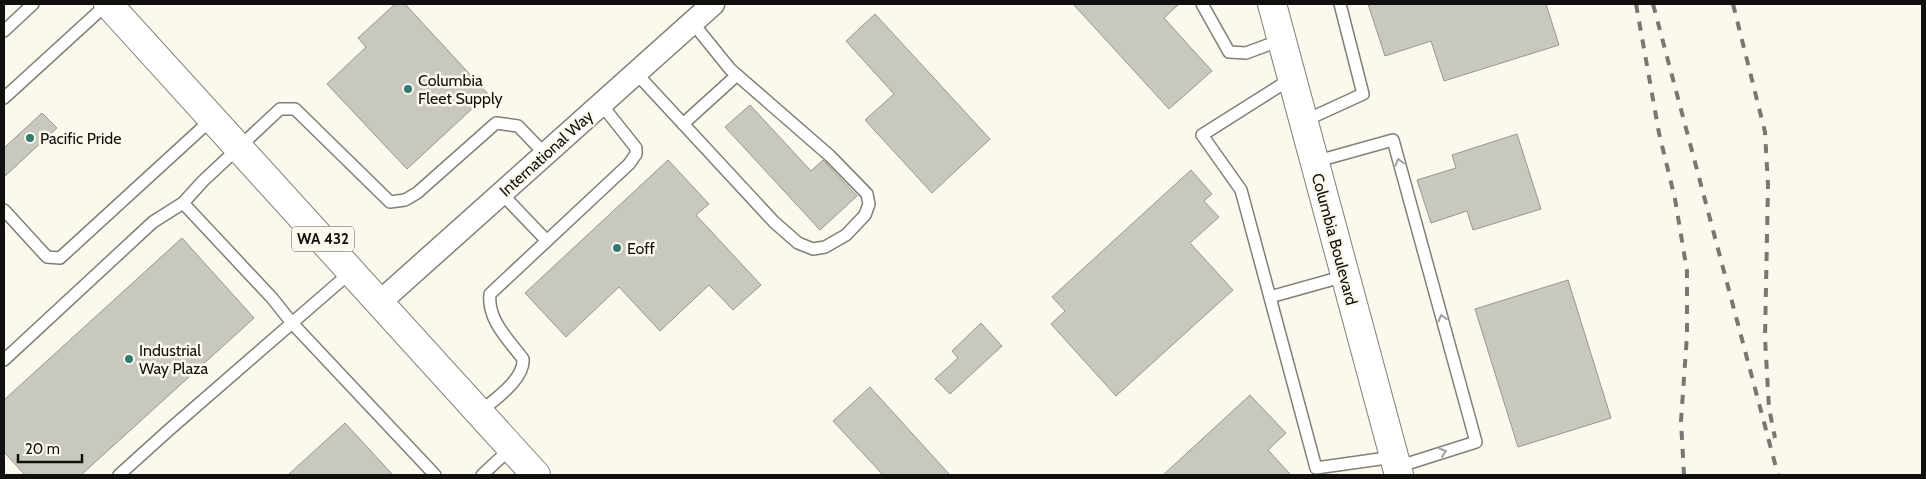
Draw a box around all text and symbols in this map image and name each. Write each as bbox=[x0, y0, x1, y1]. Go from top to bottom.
place label: Columbia Fleet Supply bbox=[418, 71, 503, 108]
marker: Columbia Fleet Supply bbox=[402, 83, 414, 95]
street label: International Way bbox=[496, 106, 597, 200]
place label: Pacific Pride bbox=[40, 129, 121, 148]
marker: Pacific Pride bbox=[24, 132, 36, 144]
one-way arrow bbox=[1394, 158, 1404, 166]
street label: Columbia Boulevard bbox=[1308, 171, 1361, 307]
road number: WA 432 bbox=[292, 226, 354, 252]
place label: Eoff bbox=[627, 239, 656, 258]
marker: Eoff bbox=[611, 242, 623, 254]
one-way arrow bbox=[1437, 314, 1448, 323]
place label: Industrial Way Plaza bbox=[139, 341, 209, 378]
marker: Industrial Way Plaza bbox=[123, 353, 135, 365]
scale bar bbox=[18, 432, 81, 464]
text: 20 m bbox=[25, 440, 60, 458]
one-way arrow bbox=[1439, 448, 1447, 458]

